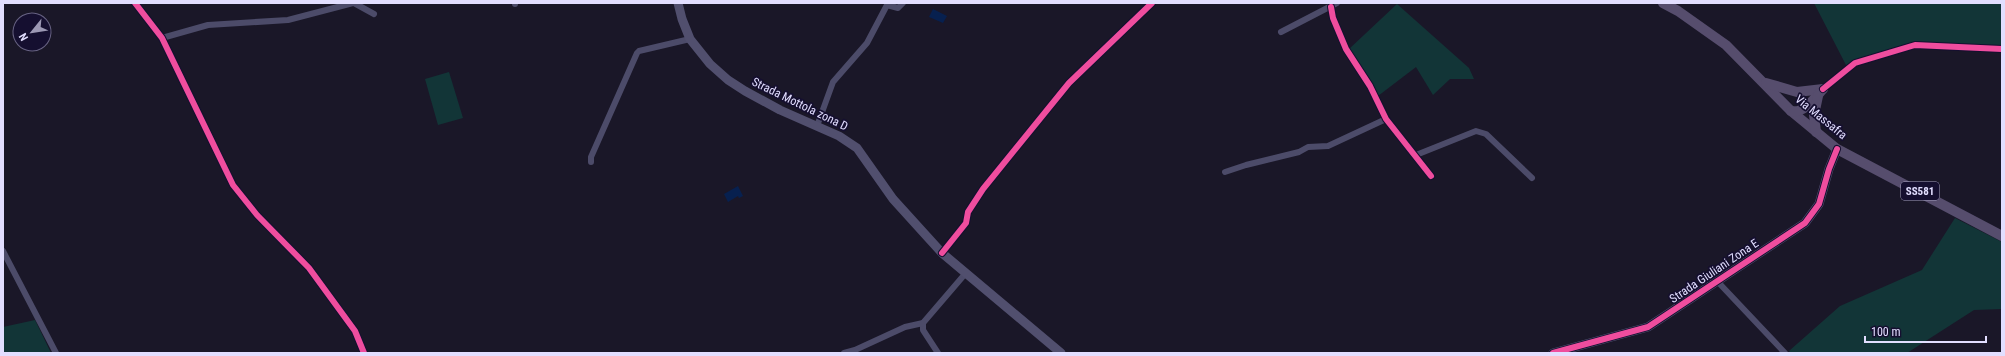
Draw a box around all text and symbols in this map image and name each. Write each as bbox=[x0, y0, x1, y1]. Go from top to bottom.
north arrow bbox=[12, 12, 52, 52]
text: N bbox=[16, 30, 31, 43]
street label: Strada Mottola zona D bbox=[750, 75, 850, 133]
street label: Via Massafra bbox=[1792, 92, 1850, 142]
road number: SS581 bbox=[1901, 182, 1939, 200]
street label: Strada Giuliani Zona E bbox=[1667, 236, 1761, 306]
scale bar bbox=[1865, 318, 1986, 344]
text: 100 m bbox=[1871, 325, 1901, 339]

